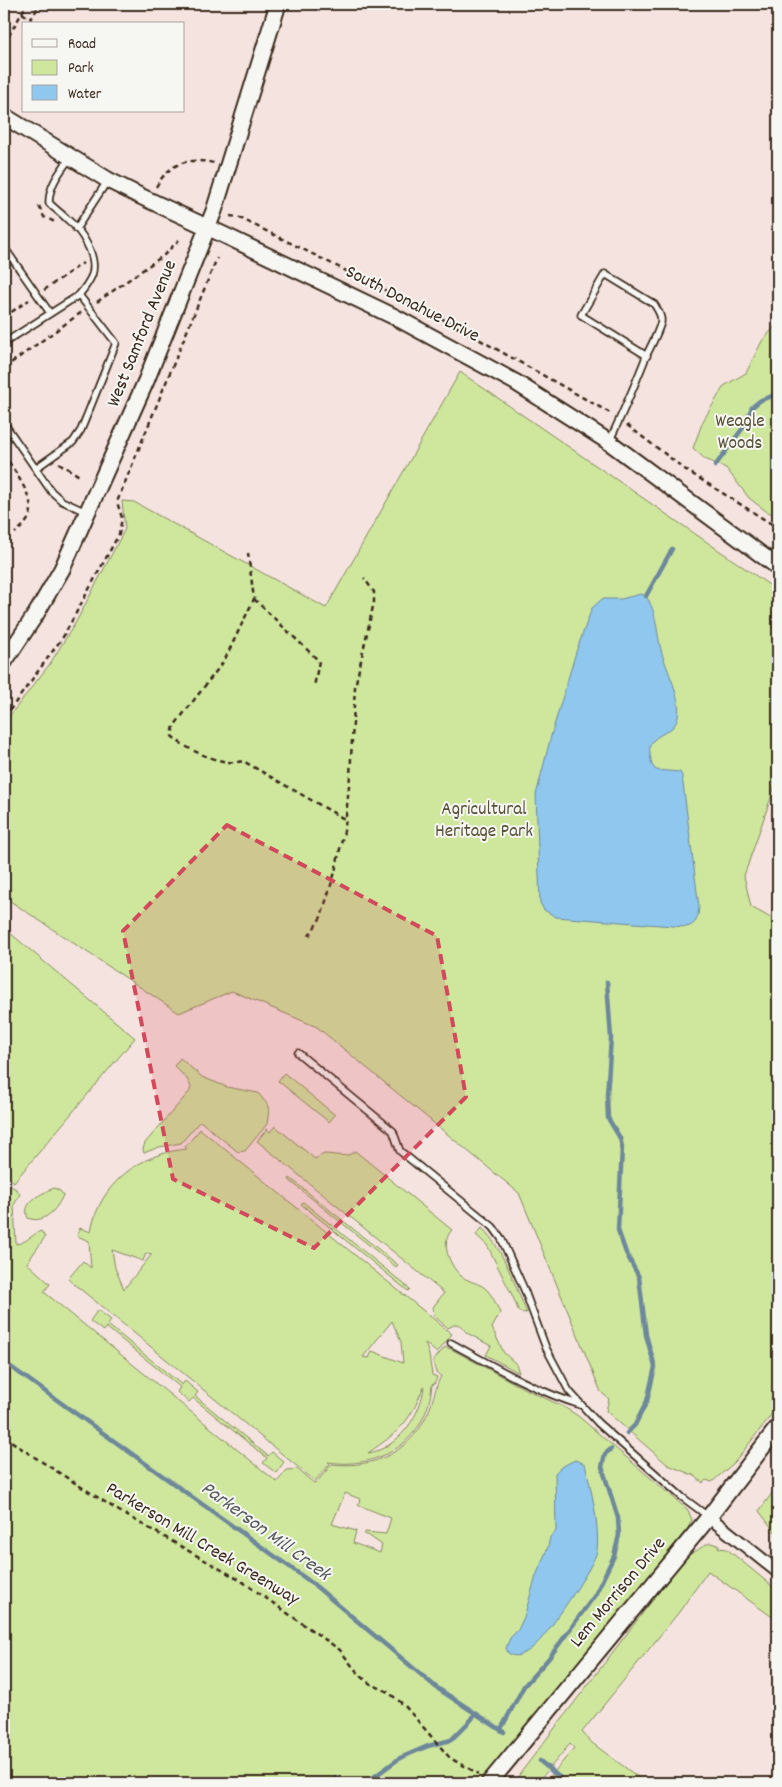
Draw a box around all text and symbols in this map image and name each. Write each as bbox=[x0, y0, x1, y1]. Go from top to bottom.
legend bbox=[22, 22, 185, 112]
text: Road bbox=[68, 34, 96, 56]
text: Park bbox=[68, 58, 94, 80]
text: Water bbox=[68, 84, 102, 106]
street label: West Samford Avenue bbox=[101, 256, 185, 412]
street label: South Donahue Drive bbox=[340, 260, 484, 350]
park label: Weagle Woods bbox=[715, 409, 765, 458]
park label: Agricultural Heritage Park bbox=[435, 797, 533, 846]
water label: Parkerson Mill Creek bbox=[194, 1475, 337, 1590]
street label: Parkerson Mill Creek Greenway bbox=[100, 1476, 304, 1614]
street label: Lem Morrison Drive bbox=[565, 1532, 673, 1654]

